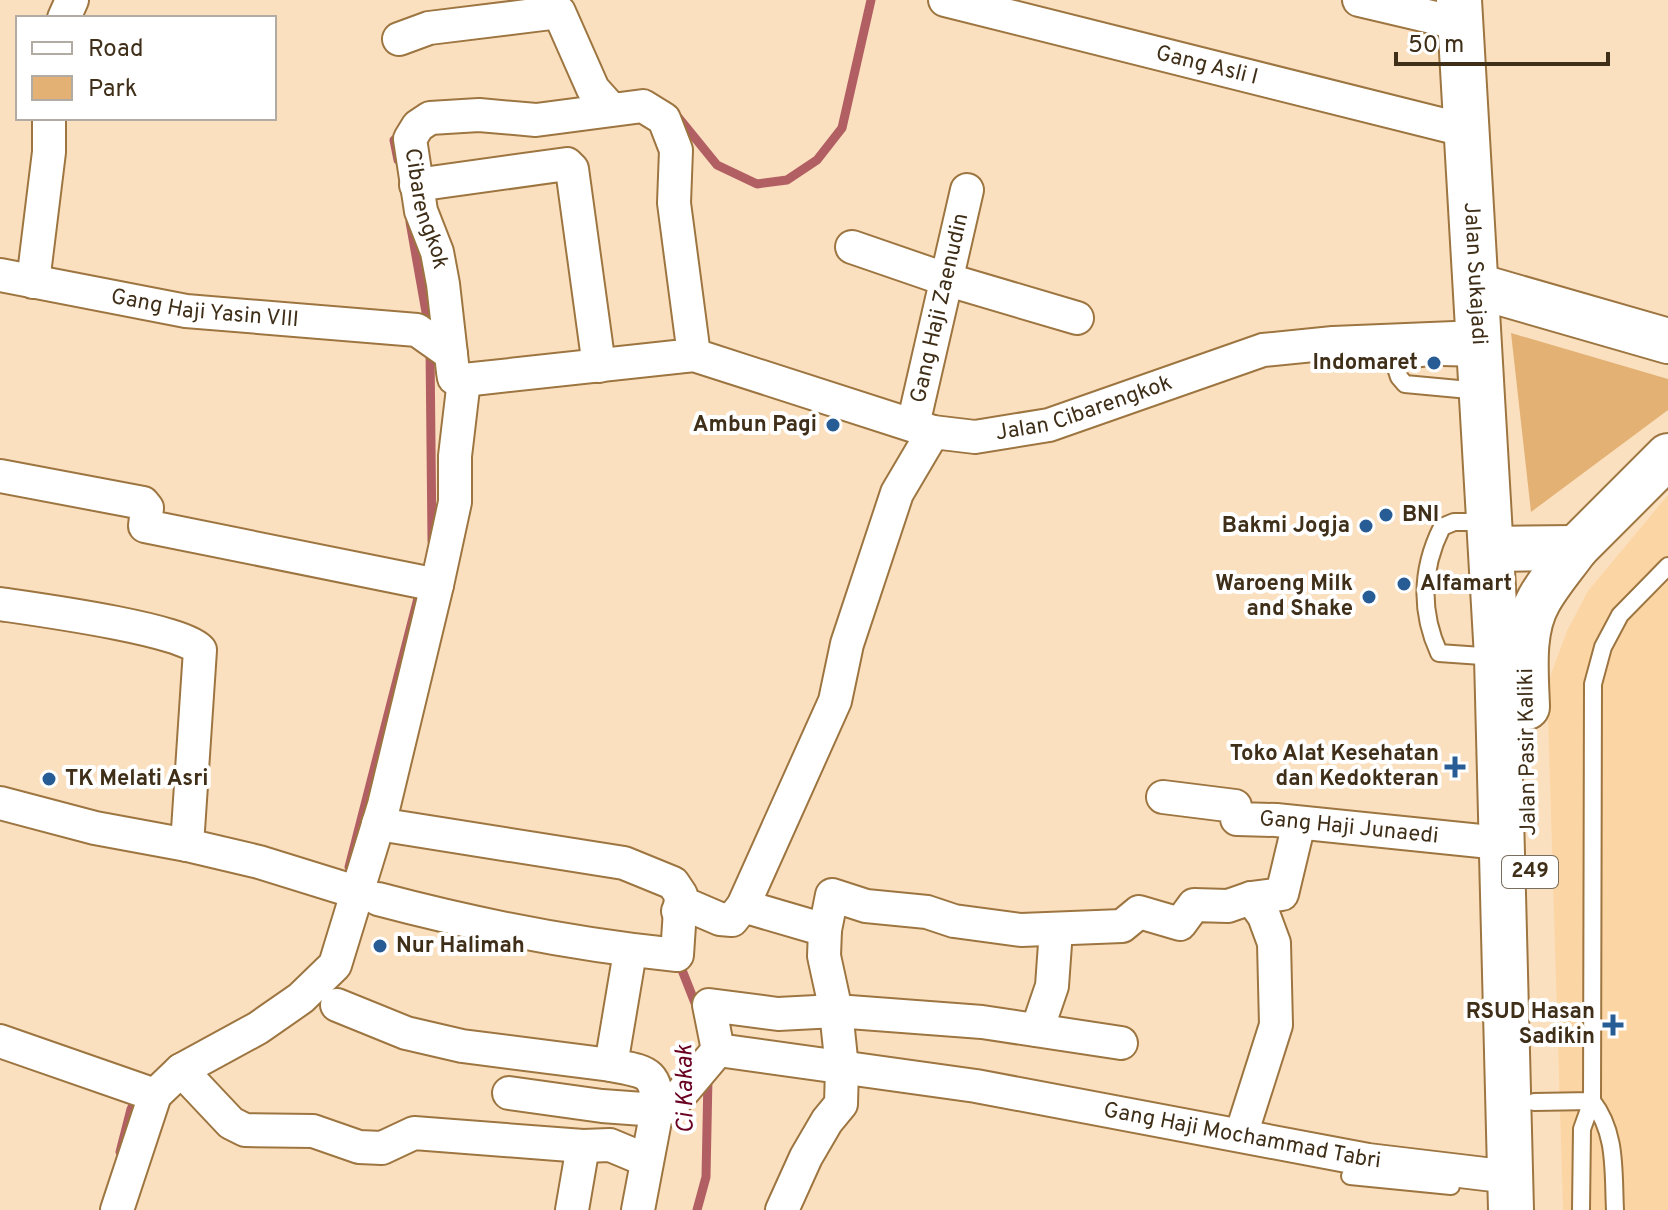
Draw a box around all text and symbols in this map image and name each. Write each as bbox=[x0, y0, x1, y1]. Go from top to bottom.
legend bbox=[16, 16, 276, 120]
scale bar bbox=[1396, 16, 1608, 66]
text: 50 m bbox=[1408, 31, 1464, 61]
text: Road bbox=[88, 35, 144, 65]
street label: Gang Asli I bbox=[1153, 40, 1261, 91]
text: Park bbox=[88, 75, 138, 105]
street label: Cibarengkok bbox=[398, 146, 453, 271]
street label: Jalan Sukajadi bbox=[1457, 201, 1492, 346]
street label: Gang Haji Zaenudin bbox=[905, 211, 975, 406]
street label: Gang Haji Yasin VIII bbox=[109, 283, 300, 334]
place label: Indomaret bbox=[1312, 350, 1418, 377]
marker: Indomaret bbox=[1425, 354, 1443, 372]
street label: Jalan Cibarengkok bbox=[994, 369, 1176, 447]
place label: Ambun Pagi bbox=[693, 412, 817, 439]
marker: Ambun Pagi bbox=[824, 416, 842, 434]
place label: BNI bbox=[1402, 502, 1439, 529]
marker: BNI bbox=[1377, 506, 1395, 524]
place label: Bakmi Jogja bbox=[1222, 513, 1350, 540]
marker: Bakmi Jogja bbox=[1357, 517, 1375, 535]
place label: Waroeng Milk and Shake bbox=[1215, 571, 1353, 623]
place label: Alfamart bbox=[1420, 571, 1512, 598]
marker: Alfamart bbox=[1395, 575, 1413, 593]
marker: Waroeng Milk and Shake bbox=[1360, 588, 1378, 606]
street label: Jalan Pasir Kaliki bbox=[1513, 668, 1543, 836]
place label: Toko Alat Kesehatan dan Kedokteran bbox=[1230, 741, 1439, 793]
marker: Toko Alat Kesehatan dan Kedokteran bbox=[1446, 758, 1464, 776]
place label: TK Melati Asri bbox=[65, 766, 208, 793]
marker: TK Melati Asri bbox=[40, 770, 58, 788]
street label: Gang Haji Junaedi bbox=[1259, 806, 1440, 850]
road number: 249 bbox=[1502, 856, 1558, 888]
place label: Nur Halimah bbox=[396, 933, 525, 960]
marker: Nur Halimah bbox=[371, 937, 389, 955]
place label: RSUD Hasan Sadikin bbox=[1466, 999, 1595, 1051]
marker: RSUD Hasan Sadikin bbox=[1602, 1014, 1624, 1036]
water label: Ci Kakak bbox=[670, 1043, 702, 1134]
street label: Gang Haji Mochammad Tabri bbox=[1101, 1097, 1382, 1175]

